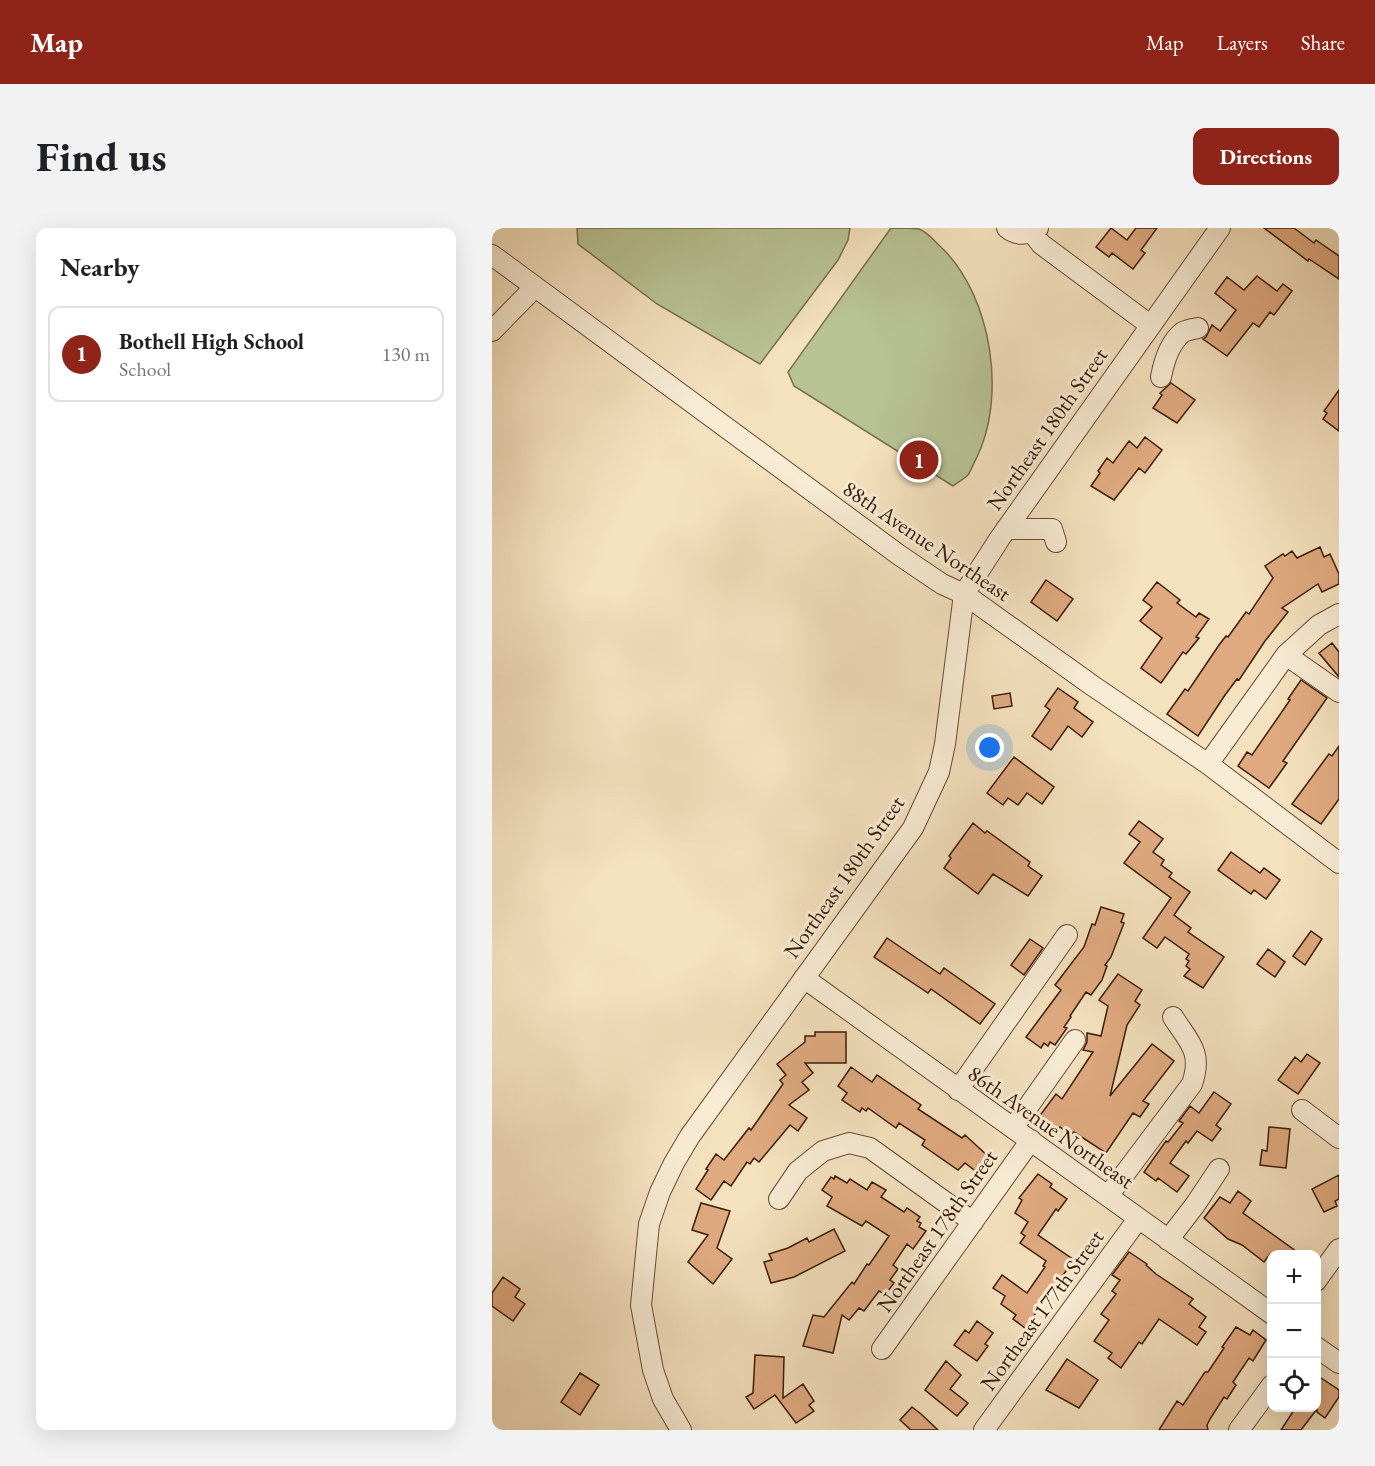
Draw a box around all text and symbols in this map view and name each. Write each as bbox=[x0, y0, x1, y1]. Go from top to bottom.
text: Map bbox=[30, 24, 83, 60]
text: Map bbox=[1146, 29, 1184, 56]
text: Layers bbox=[1217, 29, 1268, 56]
text: Share bbox=[1301, 29, 1345, 56]
button: Directions bbox=[1193, 128, 1339, 185]
text: Find us bbox=[36, 129, 167, 184]
text: Nearby bbox=[60, 250, 140, 284]
text: Bothell High School bbox=[119, 327, 304, 356]
text: 1 bbox=[76, 341, 87, 367]
text: 130 m bbox=[382, 341, 430, 367]
street label: Northeast 180th Street bbox=[980, 342, 1114, 516]
text: School bbox=[119, 356, 171, 382]
pin: 1 bbox=[900, 438, 938, 482]
street label: 88th Avenue Northeast bbox=[837, 474, 1017, 608]
your location bbox=[975, 733, 1004, 762]
street label: Northeast 180th Street bbox=[777, 790, 911, 964]
street label: 86th Avenue Northeast bbox=[962, 1059, 1140, 1195]
street label: Northeast 178th Street bbox=[870, 1144, 1004, 1318]
street label: Northeast 177th Street bbox=[974, 1224, 1110, 1396]
map controls bbox=[1267, 1250, 1321, 1412]
button: + bbox=[1267, 1250, 1321, 1304]
button: − bbox=[1267, 1304, 1321, 1358]
button: locate bbox=[1267, 1358, 1321, 1412]

